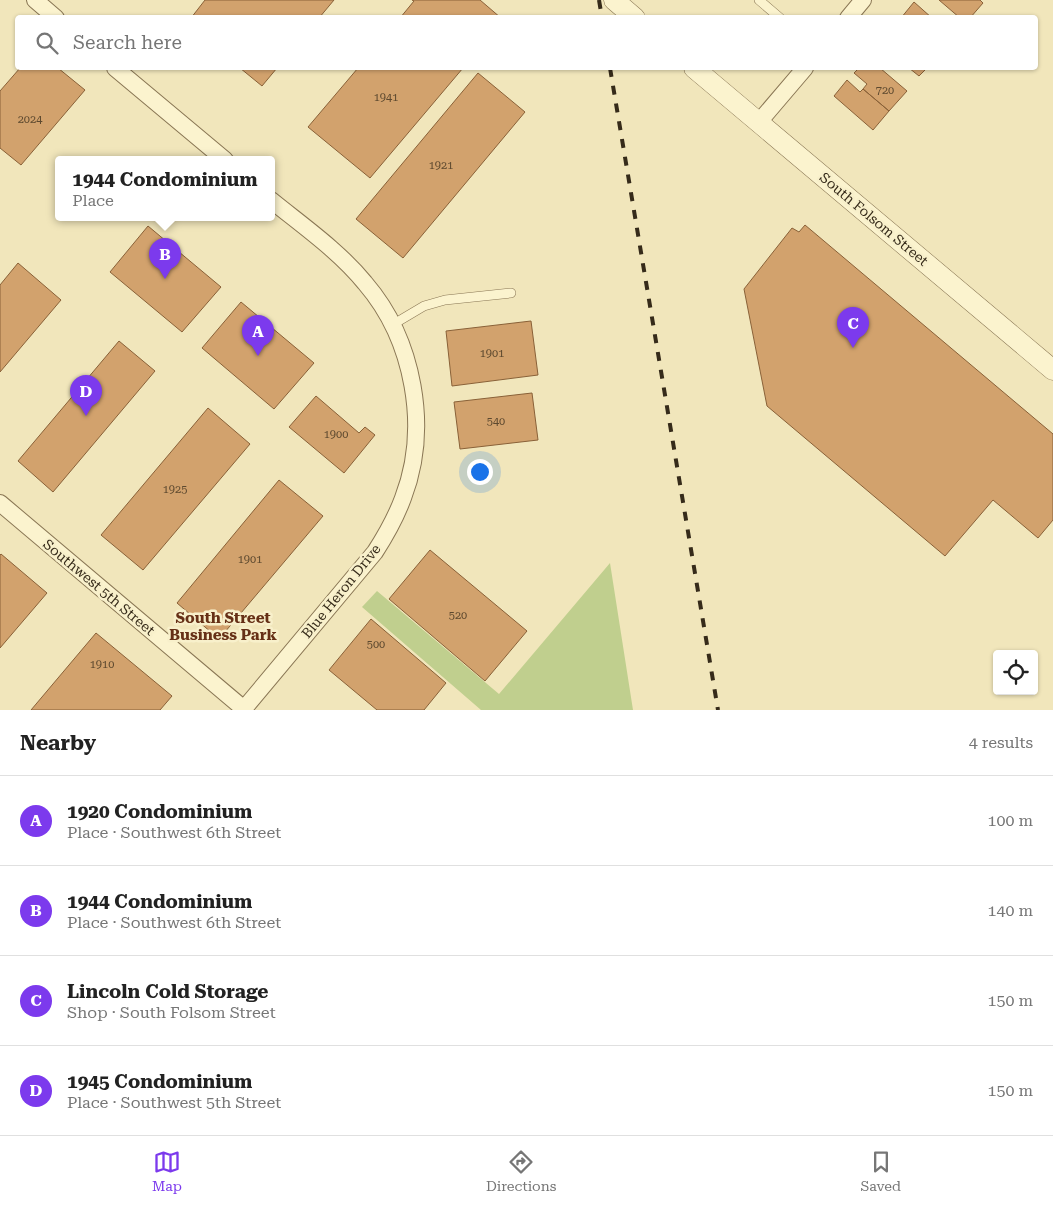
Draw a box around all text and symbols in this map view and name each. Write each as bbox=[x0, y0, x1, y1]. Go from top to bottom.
search box bbox=[15, 15, 1038, 70]
icon: search bbox=[33, 29, 61, 57]
text: Search here bbox=[73, 31, 182, 54]
house number: 720 bbox=[876, 84, 894, 97]
house number: 1941 bbox=[374, 91, 398, 104]
house number: 2024 bbox=[18, 113, 43, 126]
popup bbox=[55, 156, 275, 221]
house number: 1921 bbox=[429, 159, 453, 172]
text: 1944 Condominium bbox=[72, 168, 258, 191]
street label: South Folsom Street bbox=[817, 169, 931, 269]
text: Place bbox=[72, 191, 114, 210]
pin: B bbox=[149, 238, 181, 279]
pin: C bbox=[837, 307, 869, 348]
pin: A bbox=[242, 315, 274, 356]
house number: 1901 bbox=[480, 347, 504, 360]
pin: D bbox=[70, 375, 102, 416]
house number: 540 bbox=[487, 415, 505, 428]
house number: 1900 bbox=[324, 428, 348, 441]
your location bbox=[467, 459, 493, 485]
house number: 1925 bbox=[163, 483, 187, 496]
street label: Southwest 5th Street bbox=[40, 536, 158, 638]
street label: Blue Heron Drive bbox=[298, 541, 384, 641]
house number: 1901 bbox=[238, 553, 262, 566]
district label: South Street Business Park bbox=[169, 609, 277, 644]
house number: 520 bbox=[449, 609, 467, 622]
house number: 500 bbox=[367, 638, 385, 651]
map controls bbox=[993, 650, 1038, 695]
button: locate bbox=[993, 650, 1038, 695]
house number: 1910 bbox=[90, 658, 114, 671]
text: Nearby bbox=[20, 731, 96, 755]
text: 4 results bbox=[969, 733, 1033, 752]
text: 1920 Condominium bbox=[67, 800, 252, 823]
text: A bbox=[30, 811, 42, 830]
text: 100 m bbox=[987, 811, 1033, 830]
text: Place · Southwest 6th Street bbox=[67, 823, 281, 842]
text: 1944 Condominium bbox=[67, 890, 252, 913]
text: B bbox=[30, 901, 42, 920]
text: 140 m bbox=[987, 901, 1033, 920]
text: Place · Southwest 6th Street bbox=[67, 913, 281, 932]
text: Lincoln Cold Storage bbox=[67, 980, 269, 1003]
text: C bbox=[30, 991, 42, 1010]
text: 150 m bbox=[987, 991, 1033, 1010]
text: Shop · South Folsom Street bbox=[67, 1003, 276, 1022]
text: 1945 Condominium bbox=[67, 1070, 252, 1093]
text: D bbox=[30, 1081, 42, 1100]
text: 150 m bbox=[987, 1081, 1033, 1100]
text: Place · Southwest 5th Street bbox=[67, 1093, 281, 1112]
tab: Map bbox=[152, 1148, 182, 1194]
tab: Directions bbox=[486, 1148, 556, 1194]
tab: Saved bbox=[860, 1148, 901, 1194]

